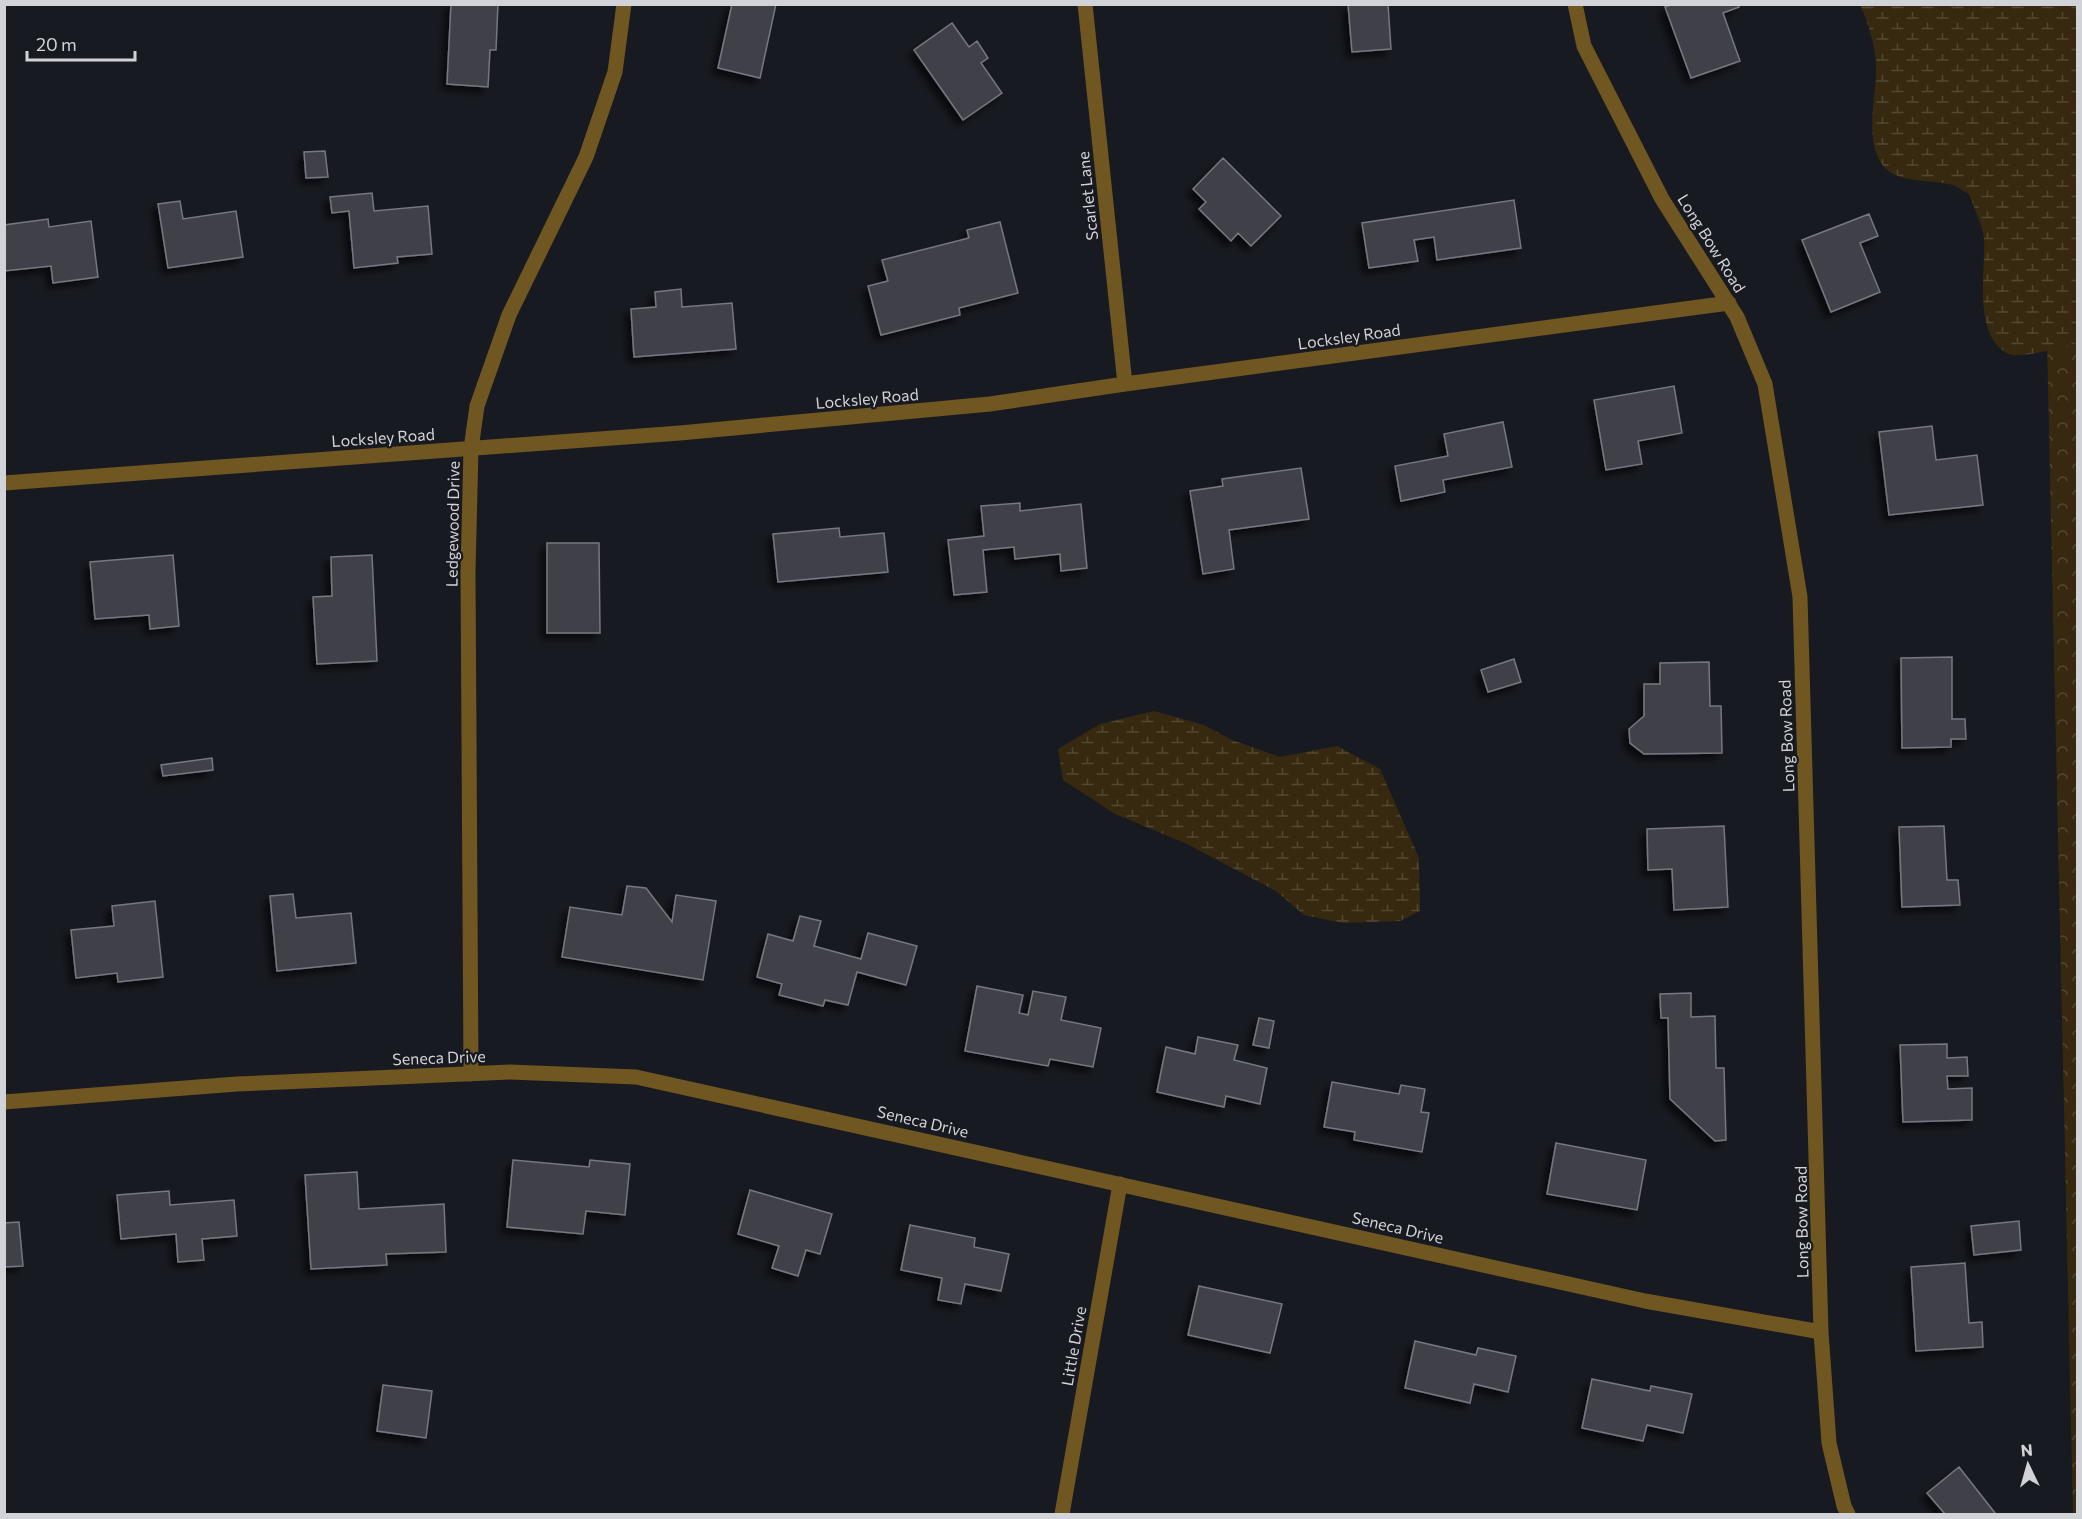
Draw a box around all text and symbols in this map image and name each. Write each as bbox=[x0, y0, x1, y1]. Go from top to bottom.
scale bar bbox=[27, 24, 135, 62]
text: 20 m bbox=[36, 33, 77, 55]
street label: Scarlet Lane bbox=[1073, 151, 1101, 241]
street label: Long Bow Road bbox=[1674, 190, 1750, 296]
street label: Locksley Road bbox=[1296, 319, 1402, 353]
street label: Locksley Road bbox=[815, 384, 919, 412]
street label: Locksley Road bbox=[331, 424, 435, 450]
street label: Ledgewood Drive bbox=[441, 461, 463, 587]
street label: Long Bow Road bbox=[1775, 679, 1797, 793]
street label: Seneca Drive bbox=[392, 1046, 486, 1068]
street label: Seneca Drive bbox=[875, 1101, 971, 1141]
street label: Long Bow Road bbox=[1791, 1166, 1811, 1278]
street label: Seneca Drive bbox=[1350, 1207, 1446, 1247]
street label: Little Drive bbox=[1057, 1305, 1089, 1387]
north arrow bbox=[1998, 1435, 2058, 1495]
text: N bbox=[2020, 1440, 2033, 1460]

